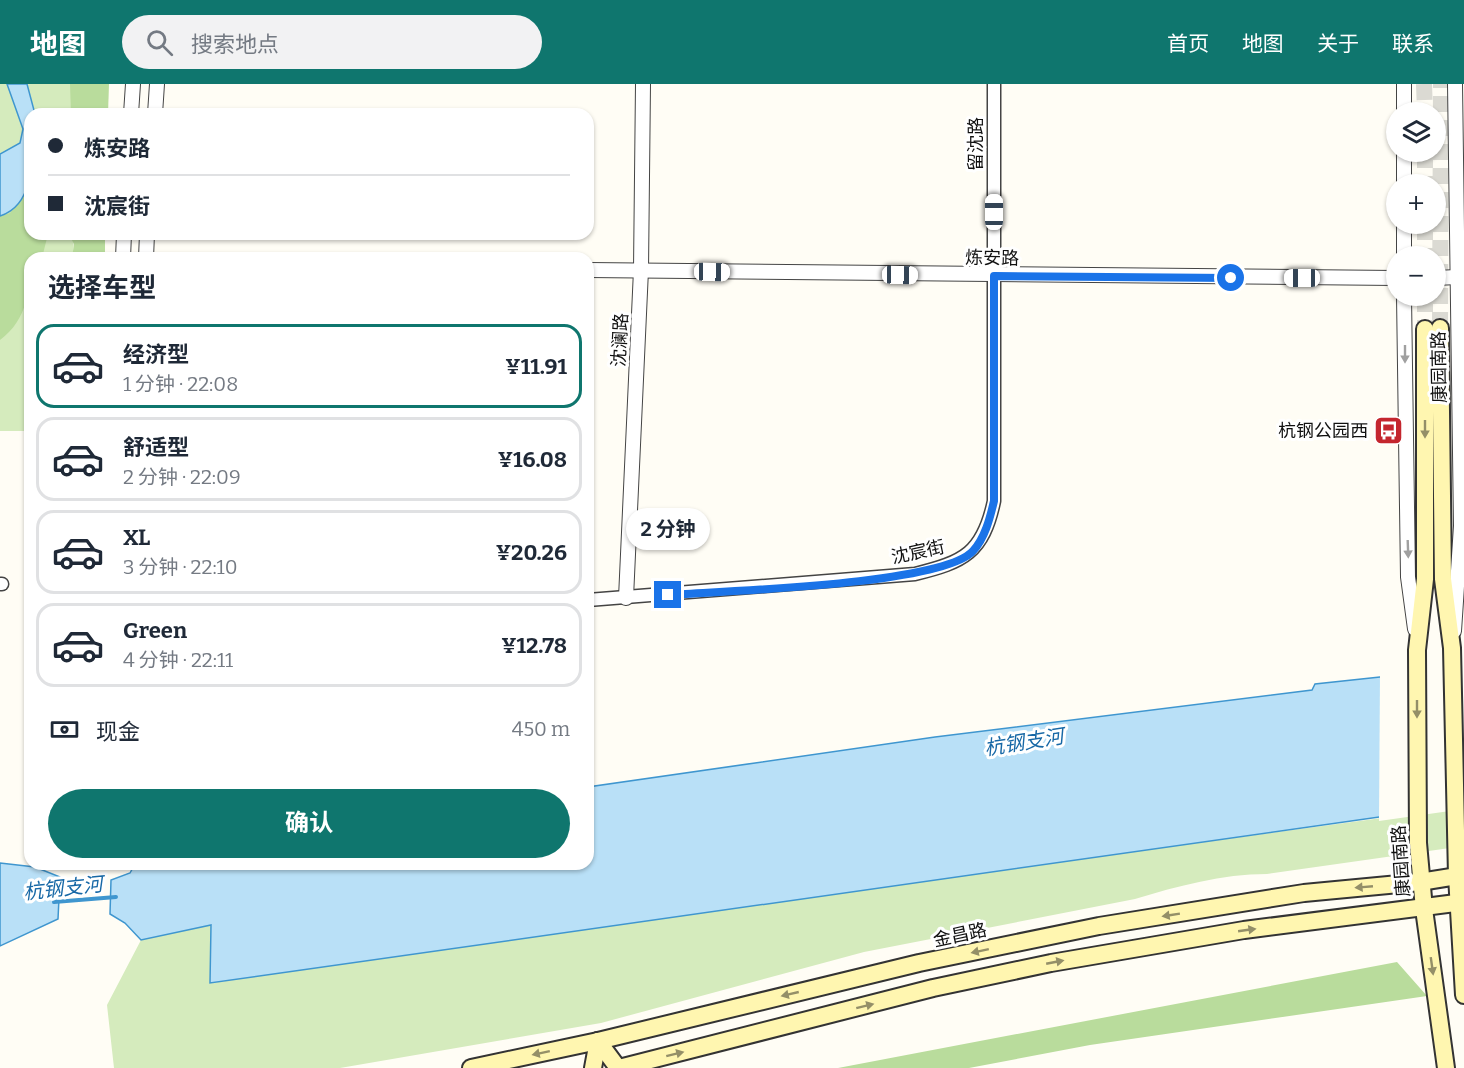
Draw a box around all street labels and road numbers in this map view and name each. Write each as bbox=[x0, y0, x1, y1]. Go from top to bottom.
street label: 留沈路 bbox=[965, 117, 987, 171]
street label: 炼安路 bbox=[965, 247, 1019, 269]
street label: 沈澜路 bbox=[608, 312, 632, 368]
street label: 康园南路 bbox=[1427, 331, 1451, 403]
street label: 沈宸街 bbox=[889, 536, 947, 568]
street label: 康园南路 bbox=[1388, 824, 1414, 898]
street label: 金昌路 bbox=[931, 919, 989, 951]

